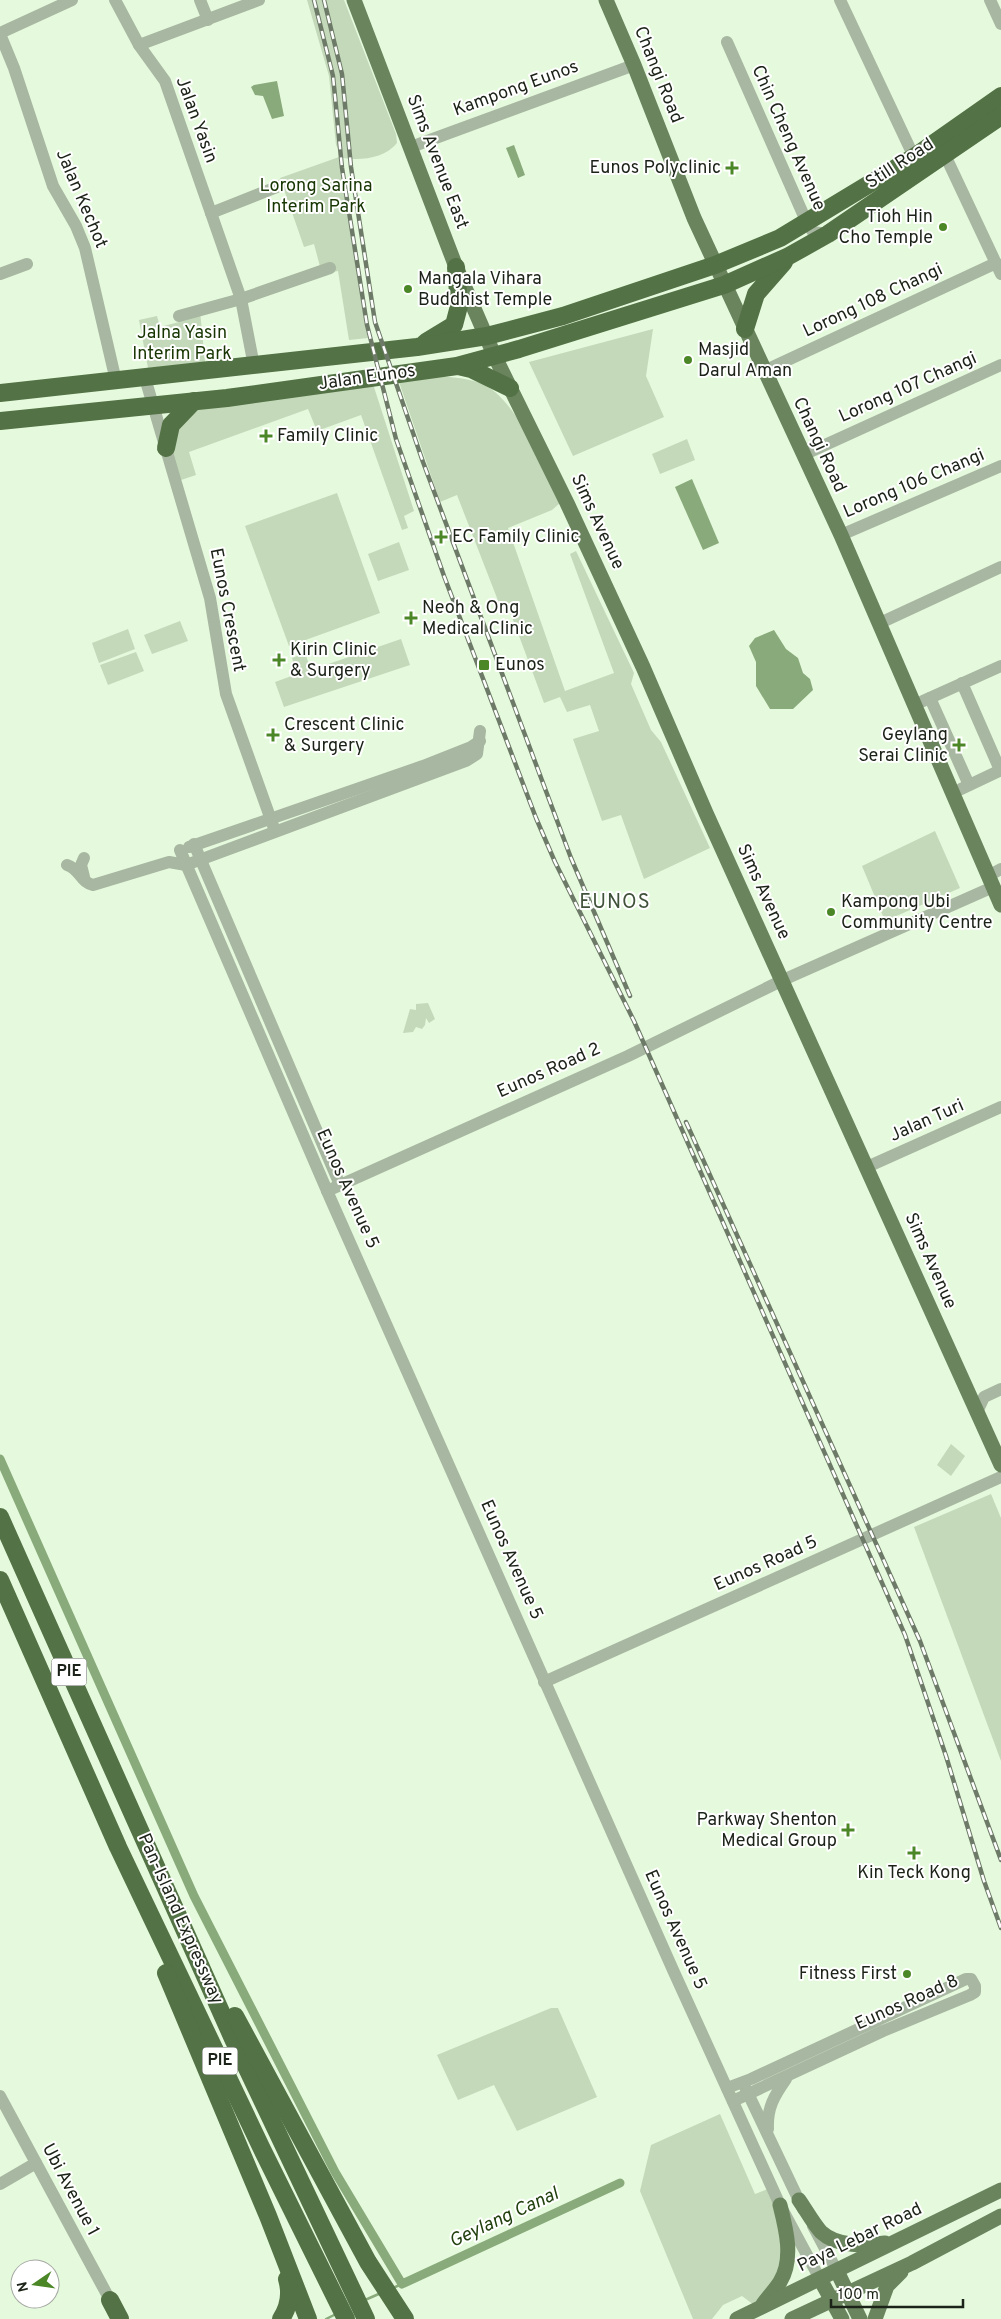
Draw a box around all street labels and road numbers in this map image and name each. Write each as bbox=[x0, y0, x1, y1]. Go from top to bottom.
street label: Changi Road bbox=[628, 23, 688, 127]
street label: Kampong Eunos bbox=[450, 56, 582, 122]
street label: Chin Cheng Avenue bbox=[746, 62, 830, 214]
street label: Jalan Yasin bbox=[170, 74, 222, 166]
street label: Sims Avenue East bbox=[401, 92, 473, 232]
street label: Still Road bbox=[861, 133, 939, 195]
street label: Jalan Kechot bbox=[50, 146, 112, 252]
street label: Lorong 108 Changi bbox=[799, 259, 947, 343]
street label: Lorong 107 Changi bbox=[835, 347, 981, 429]
street label: Jalan Eunos bbox=[317, 360, 417, 396]
street label: Changi Road bbox=[787, 394, 851, 496]
street label: Lorong 106 Changi bbox=[840, 444, 988, 524]
street label: Sims Avenue bbox=[565, 471, 629, 573]
street label: Eunos Crescent bbox=[204, 546, 250, 674]
street label: Sims Avenue bbox=[731, 841, 795, 943]
street label: Eunos Road 2 bbox=[494, 1038, 604, 1104]
street label: Jalan Turi bbox=[886, 1094, 968, 1148]
street label: Eunos Avenue 5 bbox=[310, 1125, 384, 1253]
street label: Sims Avenue bbox=[899, 1209, 961, 1313]
street label: Eunos Avenue 5 bbox=[474, 1496, 548, 1624]
street label: Eunos Road 5 bbox=[711, 1531, 821, 1597]
road number: PIE bbox=[52, 1658, 86, 1685]
street label: Pan-Island Expressway bbox=[132, 1830, 228, 2008]
street label: Eunos Avenue 5 bbox=[638, 1866, 712, 1994]
street label: Eunos Road 8 bbox=[852, 1970, 962, 2036]
road number: PIE bbox=[202, 2048, 238, 2074]
street label: Ubi Avenue 1 bbox=[36, 2140, 104, 2240]
street label: Paya Lebar Road bbox=[794, 2198, 926, 2278]

